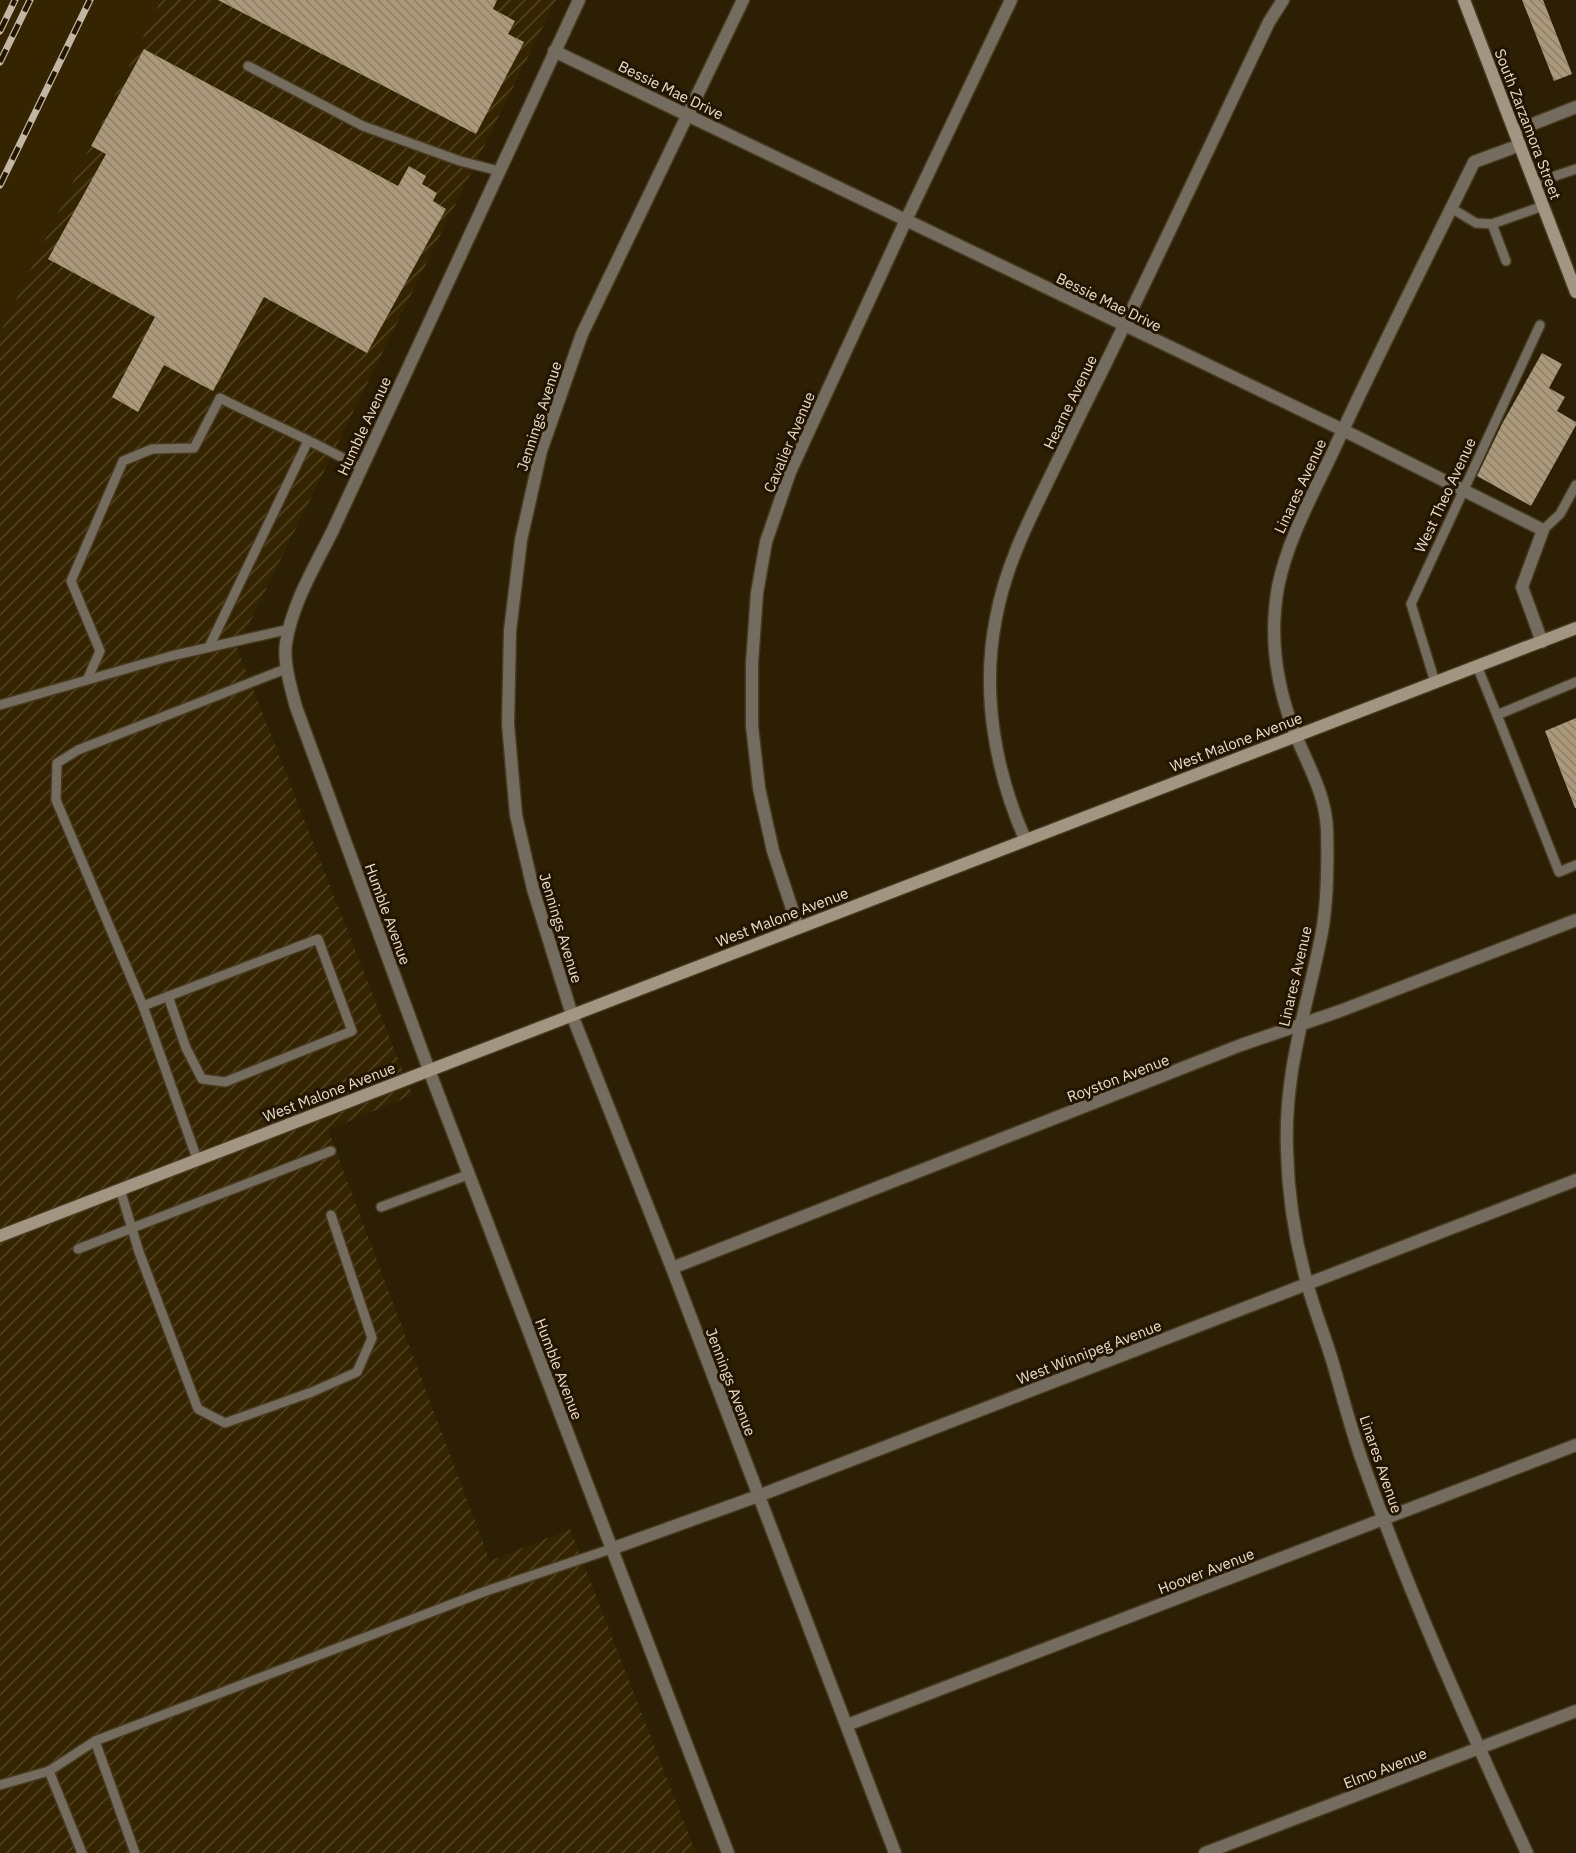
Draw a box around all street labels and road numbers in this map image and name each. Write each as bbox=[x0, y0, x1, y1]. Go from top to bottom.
street label: South Zarzamora Street bbox=[1491, 46, 1565, 202]
street label: Bessie Mae Drive bbox=[615, 56, 727, 124]
street label: Bessie Mae Drive bbox=[1053, 268, 1165, 336]
street label: Hearne Avenue bbox=[1039, 352, 1101, 452]
street label: Jennings Avenue bbox=[512, 359, 566, 473]
street label: Humble Avenue bbox=[333, 374, 395, 478]
street label: Cavalier Avenue bbox=[759, 389, 819, 495]
street label: West Theo Avenue bbox=[1410, 434, 1480, 556]
street label: Linares Avenue bbox=[1270, 436, 1330, 536]
street label: West Malone Avenue bbox=[1167, 708, 1305, 776]
street label: Humble Avenue bbox=[361, 861, 415, 967]
street label: Jennings Avenue bbox=[535, 871, 587, 985]
street label: West Malone Avenue bbox=[713, 883, 851, 951]
street label: Linares Avenue bbox=[1274, 924, 1316, 1028]
street label: Royston Avenue bbox=[1064, 1050, 1172, 1106]
street label: West Malone Avenue bbox=[260, 1058, 398, 1126]
street label: Humble Avenue bbox=[531, 1316, 587, 1422]
street label: West Winnipeg Avenue bbox=[1014, 1316, 1164, 1388]
street label: Jennings Avenue bbox=[702, 1325, 760, 1439]
street label: Linares Avenue bbox=[1355, 1412, 1407, 1516]
street label: Hoover Avenue bbox=[1155, 1544, 1257, 1598]
street label: Elmo Avenue bbox=[1341, 1743, 1429, 1793]

